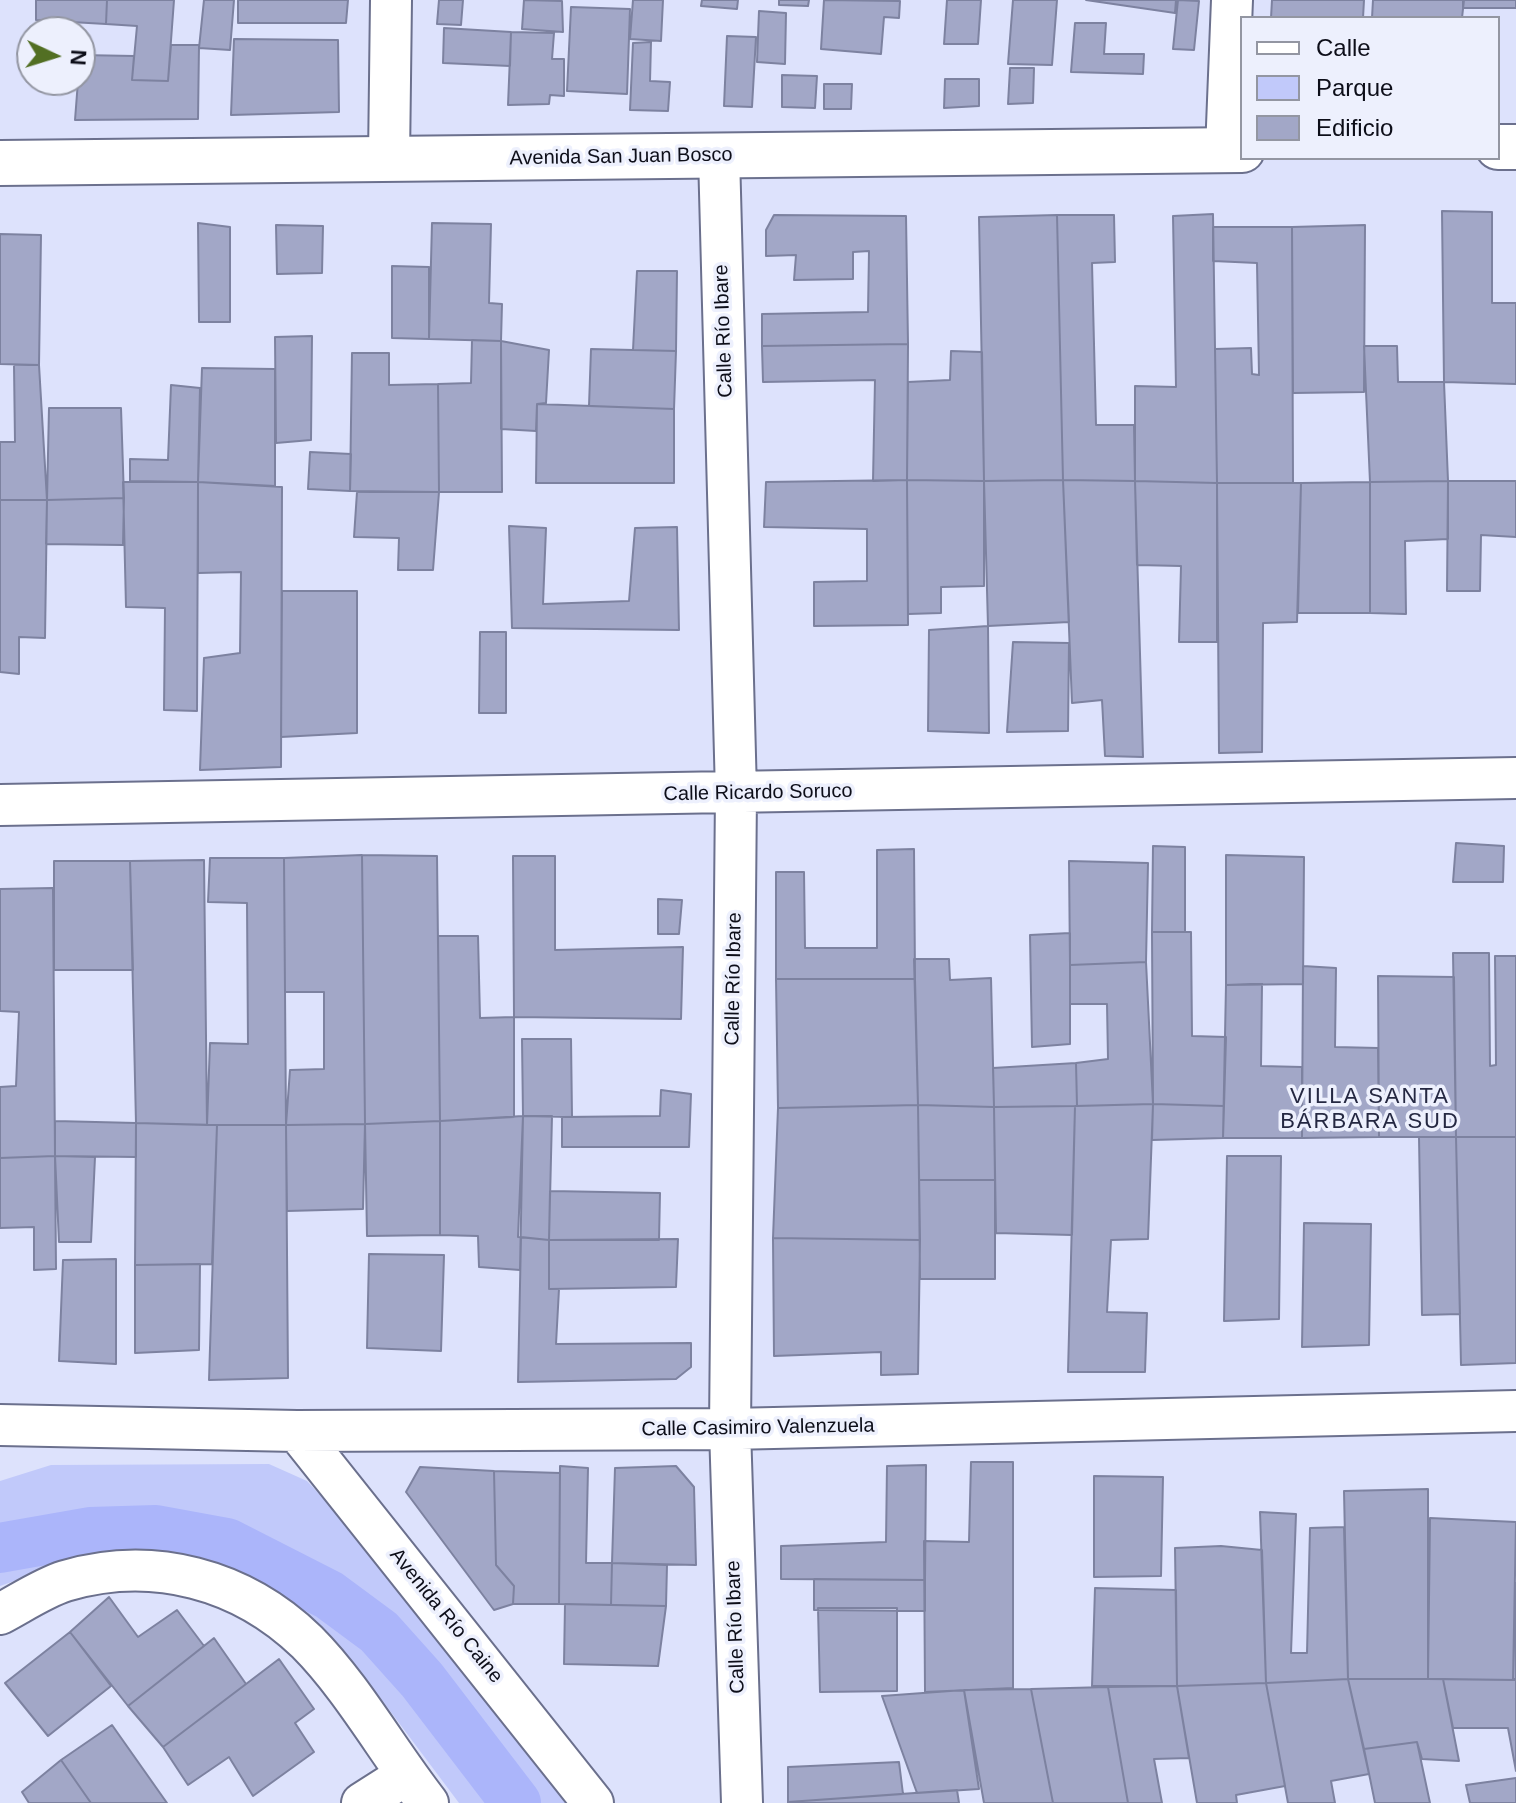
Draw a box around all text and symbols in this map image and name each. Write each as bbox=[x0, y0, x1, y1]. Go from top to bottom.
north arrow bbox=[16, 16, 96, 96]
legend bbox=[1240, 16, 1500, 160]
text: Calle bbox=[1316, 34, 1371, 61]
text: N bbox=[65, 49, 91, 66]
text: Parque bbox=[1316, 74, 1393, 101]
text: Edificio bbox=[1316, 114, 1393, 141]
street label: Avenida San Juan Bosco bbox=[509, 143, 733, 171]
street label: Calle Río Ibare bbox=[710, 264, 738, 398]
street label: Calle Ricardo Soruco bbox=[663, 779, 853, 807]
street label: Calle Río Ibare bbox=[721, 912, 747, 1046]
district label: VILLA SANTA BÁRBARA SUD bbox=[1280, 1084, 1460, 1136]
street label: Calle Casimiro Valenzuela bbox=[641, 1414, 875, 1442]
street label: Avenida Río Caine bbox=[384, 1544, 508, 1688]
street label: Calle Río Ibare bbox=[722, 1560, 750, 1694]

